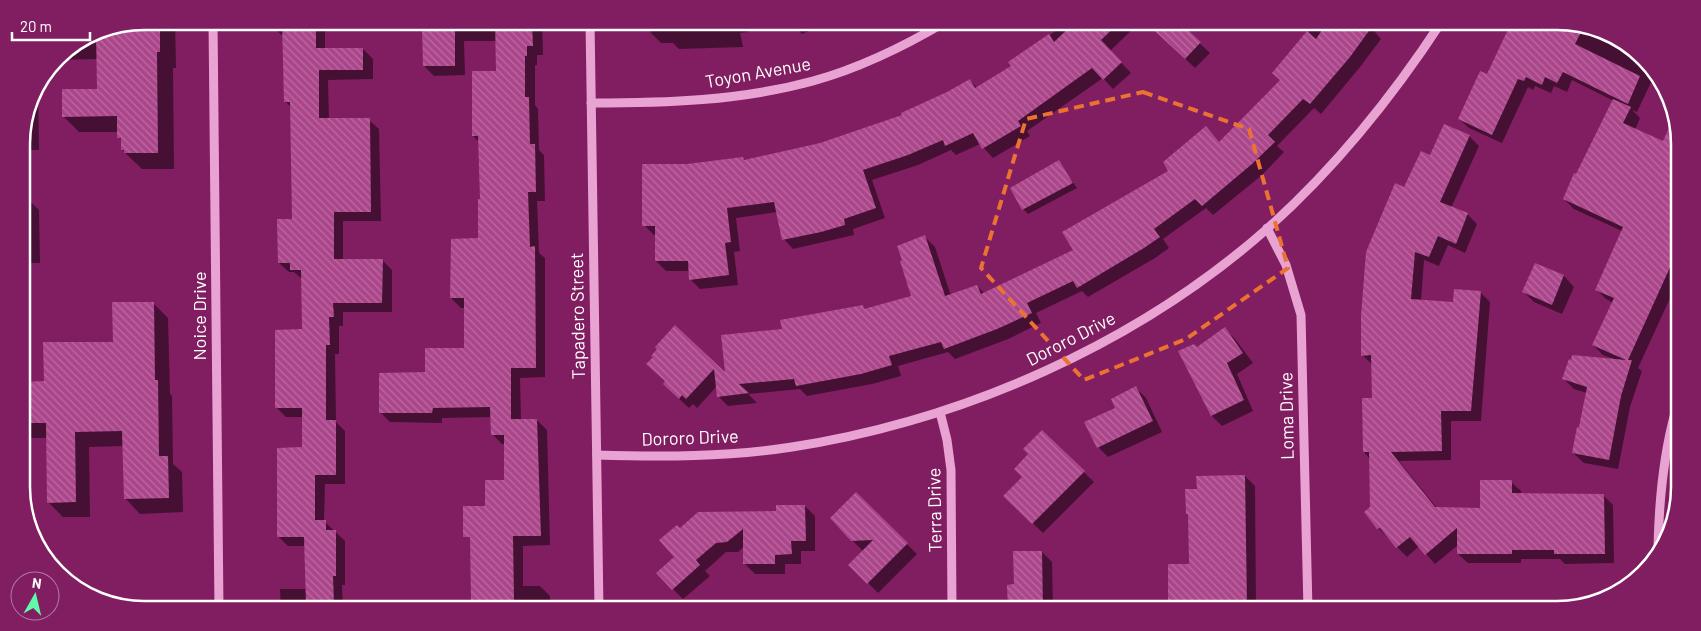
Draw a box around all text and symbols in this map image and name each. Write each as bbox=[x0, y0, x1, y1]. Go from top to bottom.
scale bar bbox=[12, 10, 90, 42]
text: 20 m bbox=[20, 17, 52, 35]
street label: Toyon Avenue bbox=[703, 52, 812, 92]
street label: Tapadero Street bbox=[565, 252, 589, 380]
street label: Noice Drive bbox=[188, 271, 210, 361]
street label: Dororo Drive bbox=[1022, 306, 1119, 370]
street label: Loma Drive bbox=[1274, 372, 1298, 460]
street label: Dororo Drive bbox=[641, 424, 739, 450]
street label: Terra Drive bbox=[922, 468, 946, 552]
north arrow bbox=[10, 571, 60, 621]
text: N bbox=[31, 574, 43, 592]

